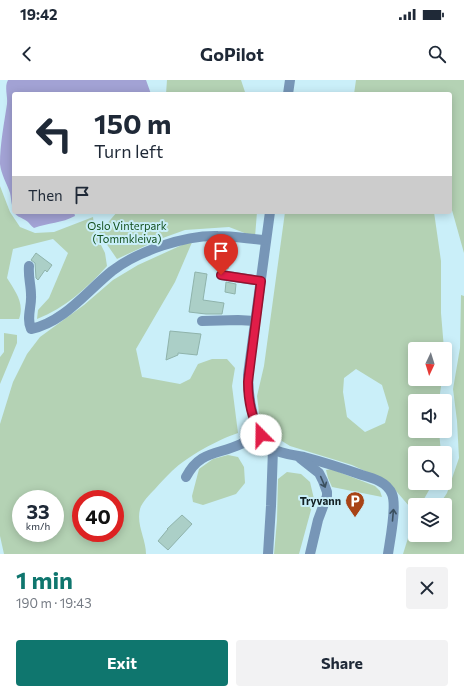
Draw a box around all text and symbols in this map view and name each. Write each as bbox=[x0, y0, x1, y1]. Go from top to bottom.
text: 19:42 bbox=[20, 5, 58, 23]
icon: back bbox=[16, 43, 38, 65]
text: GoPilot bbox=[200, 43, 264, 65]
icon: search bbox=[426, 43, 448, 65]
text: 150 m bbox=[94, 106, 171, 140]
icon: left bbox=[28, 108, 80, 160]
text: Turn left bbox=[94, 140, 163, 162]
icon: arrive bbox=[71, 184, 93, 206]
text: Then bbox=[28, 186, 63, 204]
park label: Oslo Vinterpark (Tommkleiva) bbox=[87, 219, 167, 245]
pin bbox=[204, 234, 238, 275]
icon: arrive bbox=[210, 240, 232, 262]
north arrow bbox=[408, 342, 452, 386]
map controls bbox=[408, 342, 452, 542]
button: sound bbox=[408, 394, 452, 438]
position arrow bbox=[240, 414, 282, 456]
button: search bbox=[408, 446, 452, 490]
one-way arrow bbox=[320, 476, 328, 488]
speed limit sign: 40 bbox=[72, 490, 124, 542]
parking icon: Tryvann bbox=[344, 490, 366, 518]
place label: Tryvann bbox=[300, 494, 341, 507]
button: layers bbox=[408, 498, 452, 542]
text: 33 bbox=[26, 499, 50, 523]
one-way arrow bbox=[389, 509, 396, 522]
text: km/h bbox=[26, 520, 50, 532]
text: 1 min bbox=[16, 565, 73, 594]
button: close bbox=[406, 567, 448, 609]
text: 190 m · 19:43 bbox=[16, 595, 92, 611]
button: Exit bbox=[16, 640, 228, 686]
button: Share bbox=[236, 640, 448, 686]

